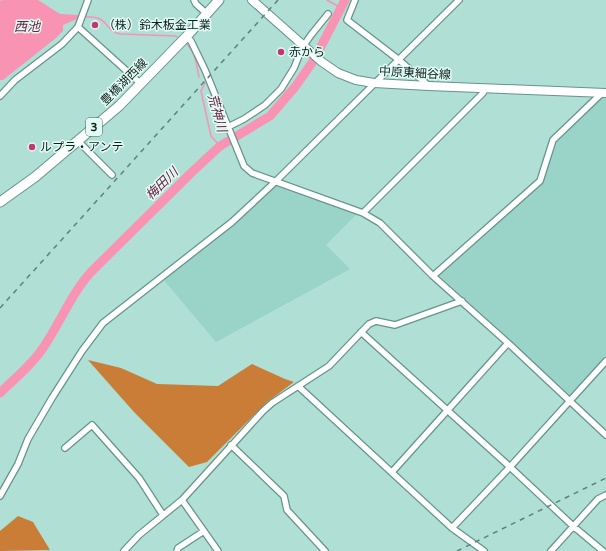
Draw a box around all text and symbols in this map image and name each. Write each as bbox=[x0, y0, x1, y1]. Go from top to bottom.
place label: （株）鈴木板金工業 bbox=[103, 18, 211, 32]
water label: 西池 bbox=[14, 19, 42, 35]
marker: （株）鈴木板金工業 bbox=[90, 20, 100, 30]
place label: 赤から bbox=[289, 45, 325, 59]
marker: 赤から bbox=[276, 47, 286, 57]
street label: 豊橋湖西線 bbox=[98, 56, 150, 108]
street label: 中原東細谷線 bbox=[379, 64, 451, 82]
water label: 荒神川 bbox=[204, 92, 230, 136]
road number: 3 bbox=[86, 118, 102, 136]
place label: ルプラ・アンテ bbox=[40, 140, 124, 154]
marker: ルプラ・アンテ bbox=[27, 142, 37, 152]
water label: 梅田川 bbox=[142, 163, 183, 203]

